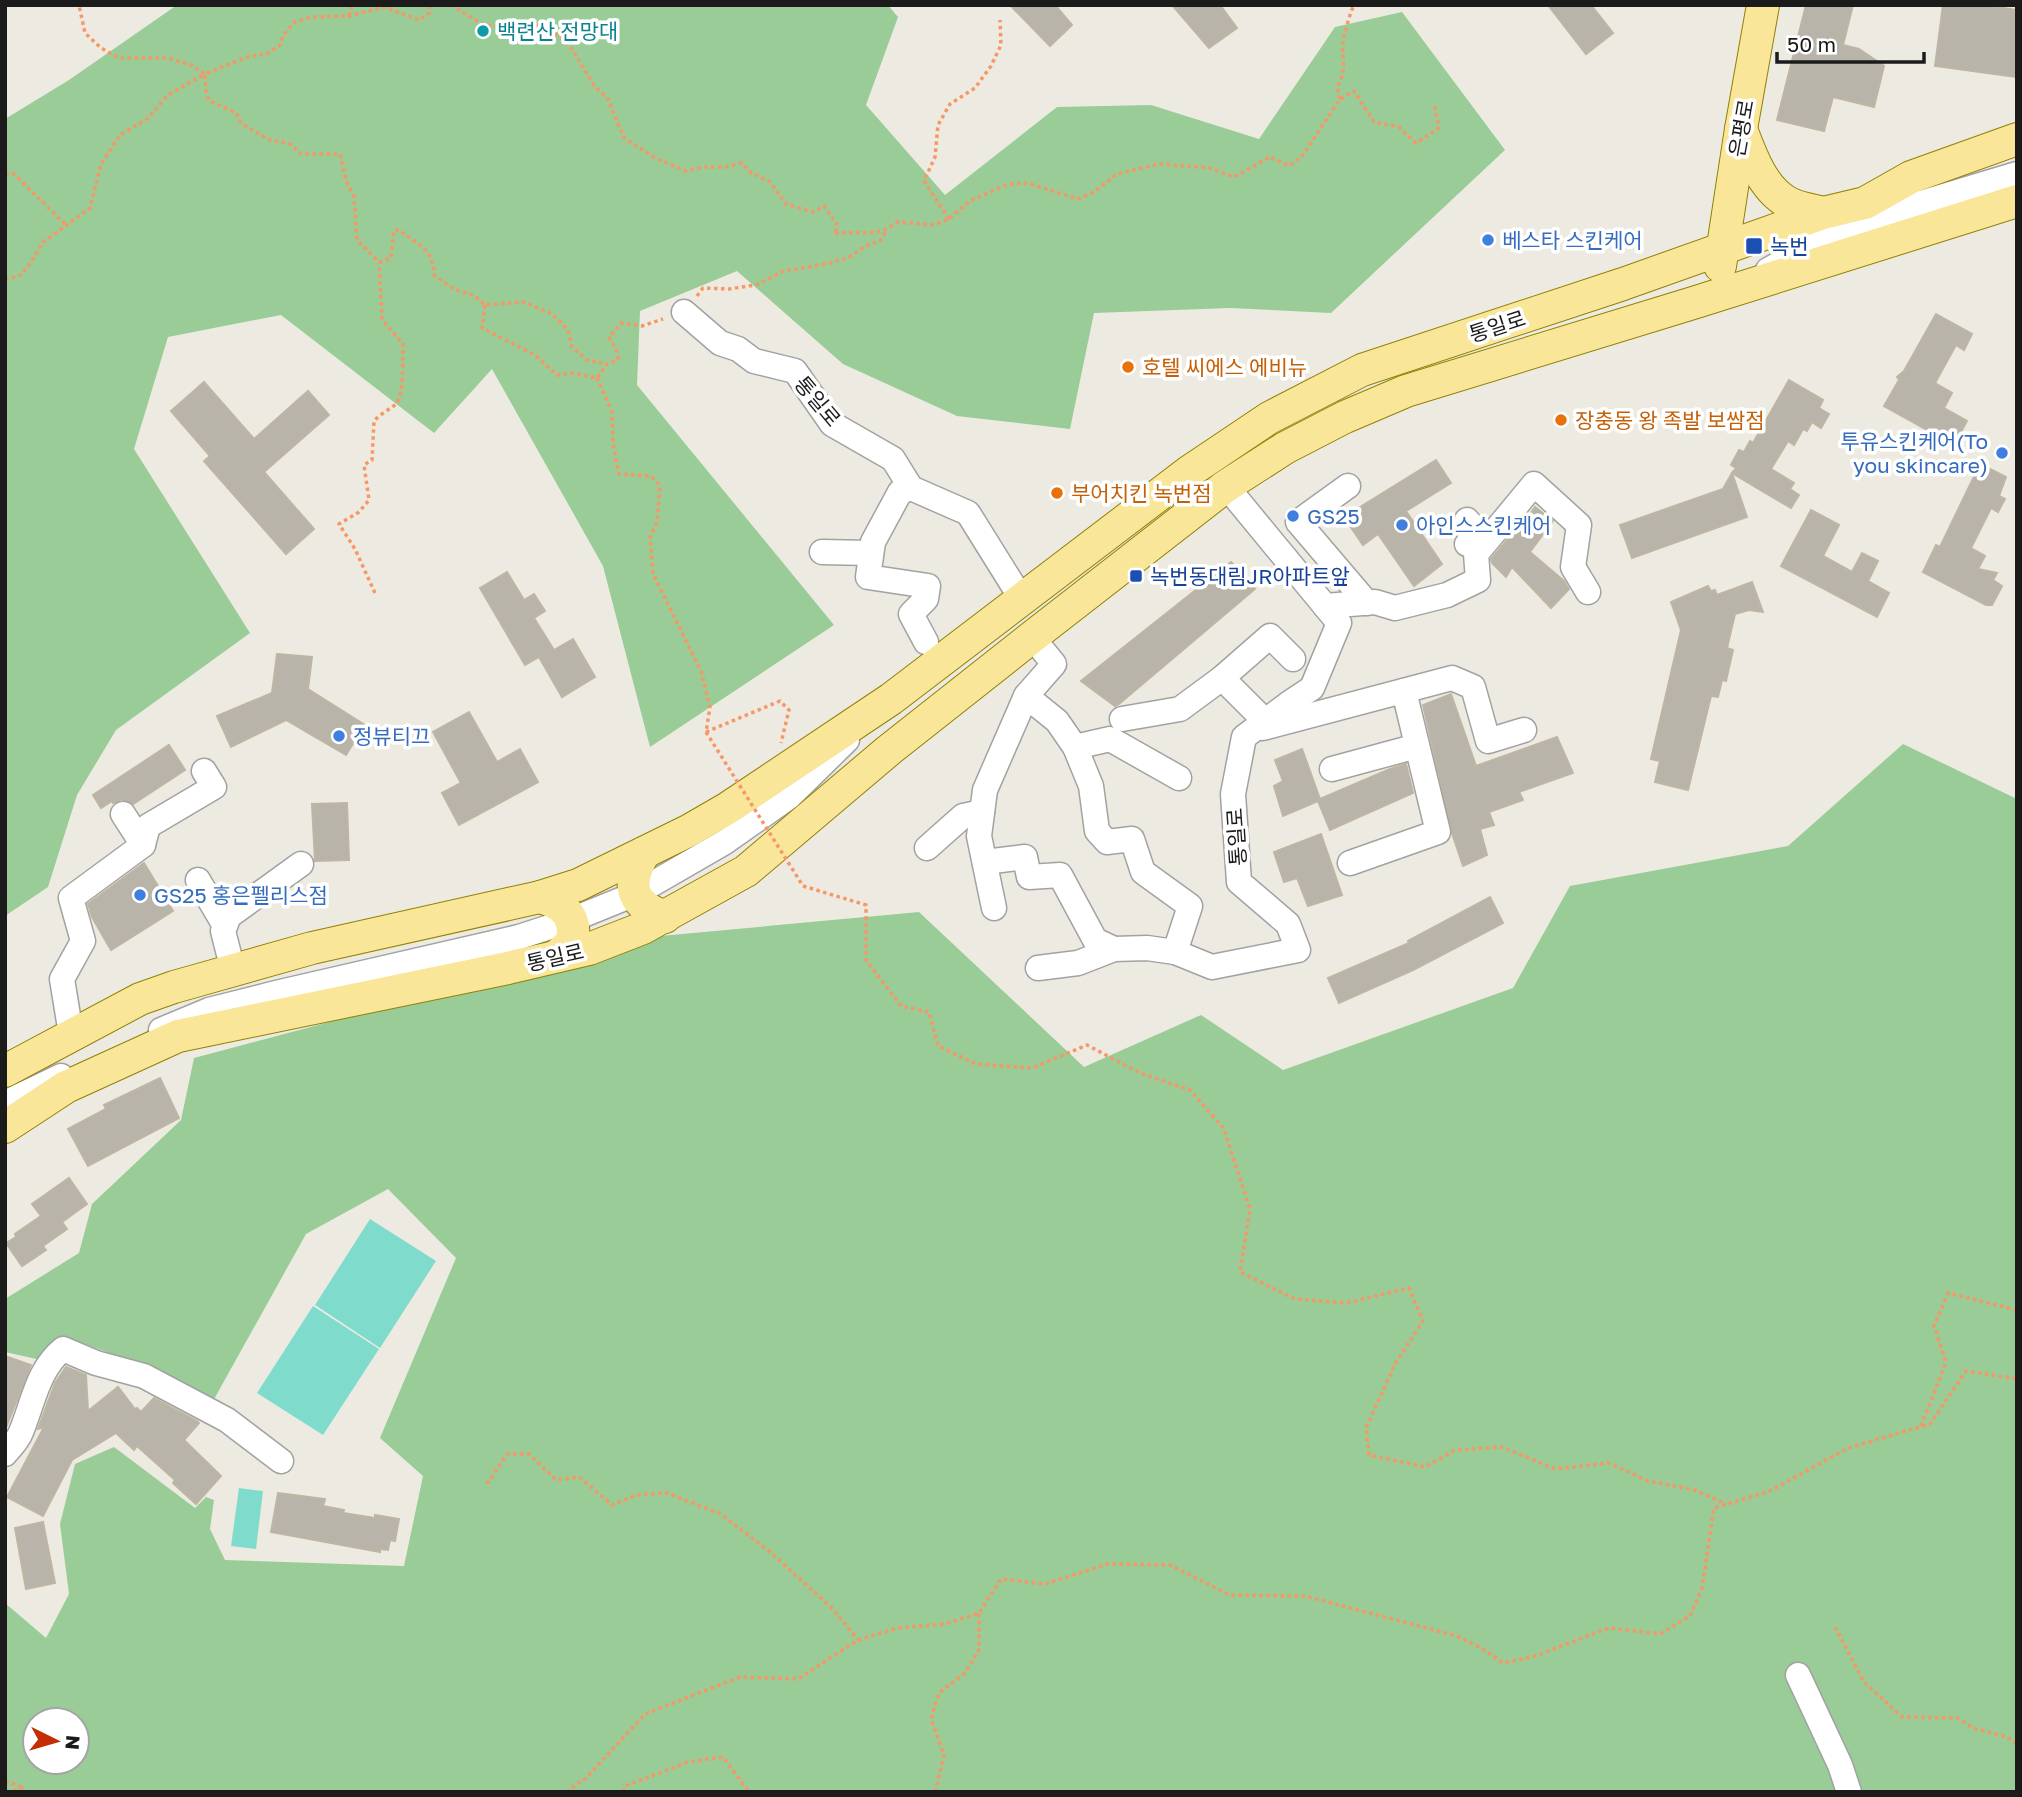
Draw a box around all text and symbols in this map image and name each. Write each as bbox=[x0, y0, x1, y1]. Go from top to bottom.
place label: 백련산 전망대 bbox=[497, 18, 618, 44]
scale bar bbox=[1777, 21, 1924, 65]
marker: 백련산 전망대 bbox=[475, 23, 491, 39]
text: 50 m bbox=[1787, 31, 1836, 57]
street label: 은평로 bbox=[1723, 97, 1759, 159]
place label: 베스타 스킨케어 bbox=[1502, 227, 1643, 253]
marker: 베스타 스킨케어 bbox=[1480, 232, 1496, 248]
place label: 녹번 bbox=[1770, 233, 1809, 259]
marker: 녹번 bbox=[1744, 236, 1764, 256]
street label: 통일로 bbox=[1465, 305, 1529, 347]
place label: 호텔 씨에스 에비뉴 bbox=[1142, 354, 1307, 380]
marker: 호텔 씨에스 에비뉴 bbox=[1120, 359, 1136, 375]
street label: 통일로 bbox=[789, 370, 847, 432]
place label: 장충동 왕 족발 보쌈점 bbox=[1575, 407, 1765, 433]
marker: 장충동 왕 족발 보쌈점 bbox=[1553, 412, 1569, 428]
place label: 투유스킨케어(To you skincare) bbox=[1840, 428, 1988, 478]
marker: 투유스킨케어(To you skincare) bbox=[1994, 445, 2010, 461]
place label: 부어치킨 녹번점 bbox=[1071, 480, 1212, 506]
marker: 부어치킨 녹번점 bbox=[1049, 485, 1065, 501]
place label: GS25 bbox=[1307, 503, 1360, 529]
marker: GS25 bbox=[1285, 508, 1301, 524]
place label: 아인스스킨케어 bbox=[1416, 512, 1551, 538]
marker: 아인스스킨케어 bbox=[1394, 517, 1410, 533]
place label: 녹번동대림JR아파트앞 bbox=[1150, 563, 1350, 589]
marker: 녹번동대림JR아파트앞 bbox=[1128, 568, 1144, 584]
place label: 정뷰티끄 bbox=[353, 723, 430, 749]
marker: 정뷰티끄 bbox=[331, 728, 347, 744]
street label: 통일로 bbox=[1221, 807, 1251, 867]
place label: GS25 홍은펠리스점 bbox=[154, 882, 328, 908]
marker: GS25 홍은펠리스점 bbox=[132, 887, 148, 903]
street label: 통일로 bbox=[524, 938, 586, 976]
north arrow bbox=[21, 1706, 91, 1776]
text: N bbox=[61, 1734, 86, 1751]

